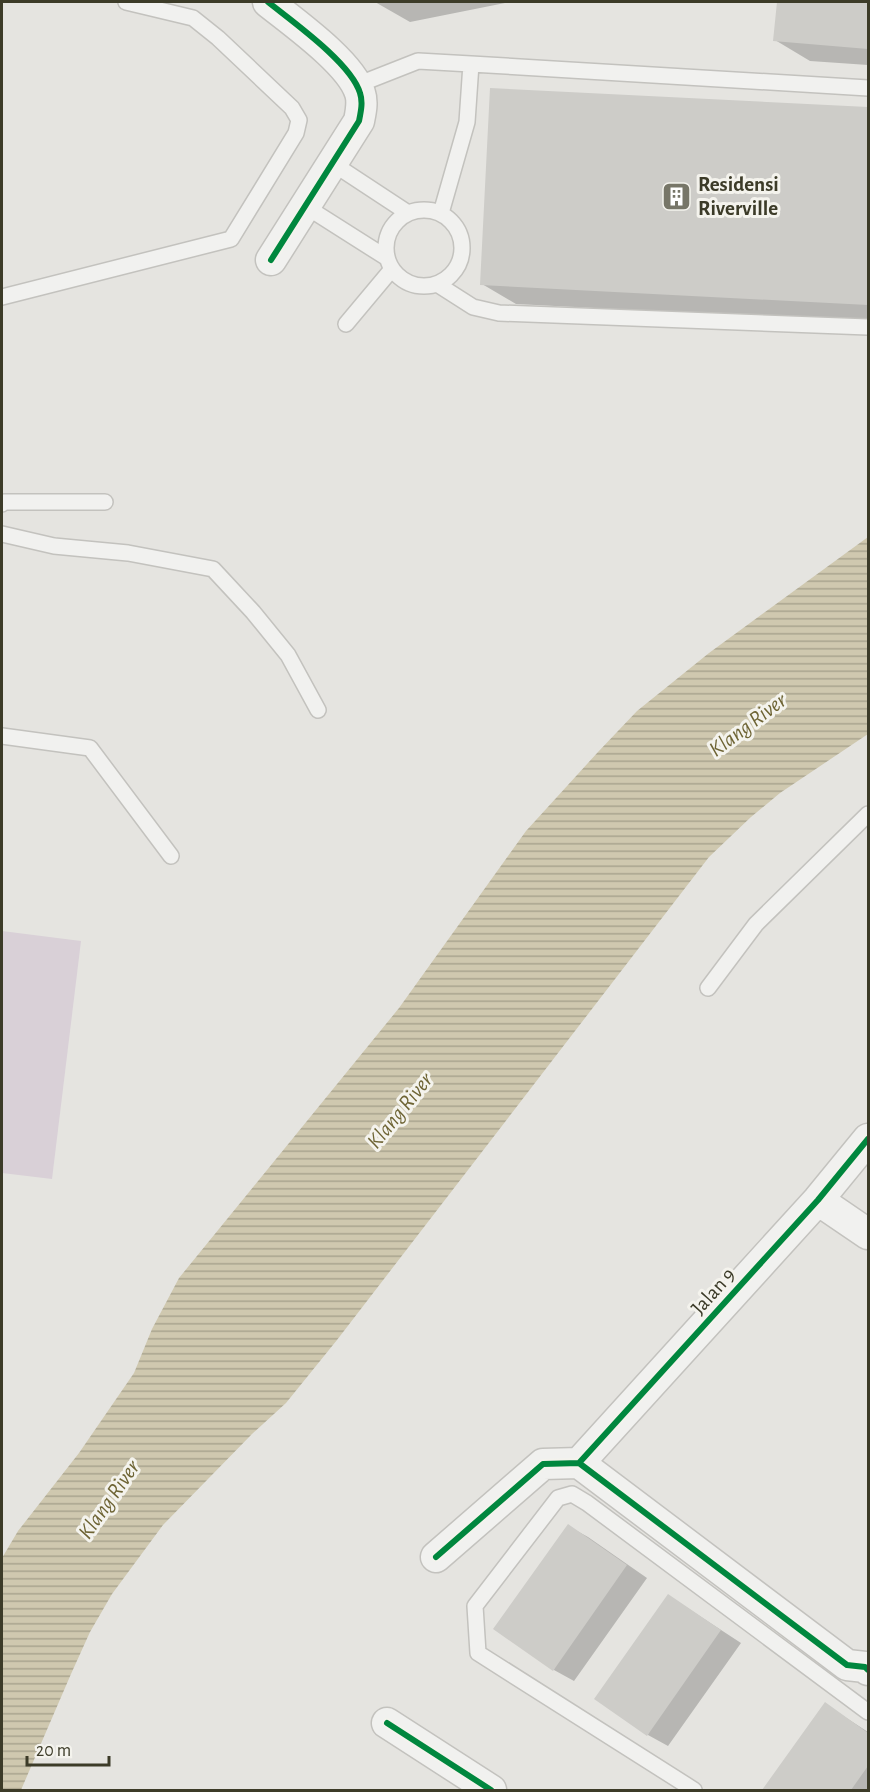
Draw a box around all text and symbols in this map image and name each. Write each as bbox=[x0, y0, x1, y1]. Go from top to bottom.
place label: Residensi Riverville bbox=[698, 174, 779, 219]
building icon: Residensi Riverville bbox=[661, 180, 693, 212]
water label: Klang River bbox=[705, 688, 791, 761]
water label: Klang River bbox=[363, 1068, 437, 1153]
street label: Jalan 9 bbox=[687, 1264, 739, 1319]
water label: Klang River bbox=[74, 1456, 144, 1543]
scale bar bbox=[27, 1729, 110, 1767]
text: 20 m bbox=[36, 1742, 71, 1760]

